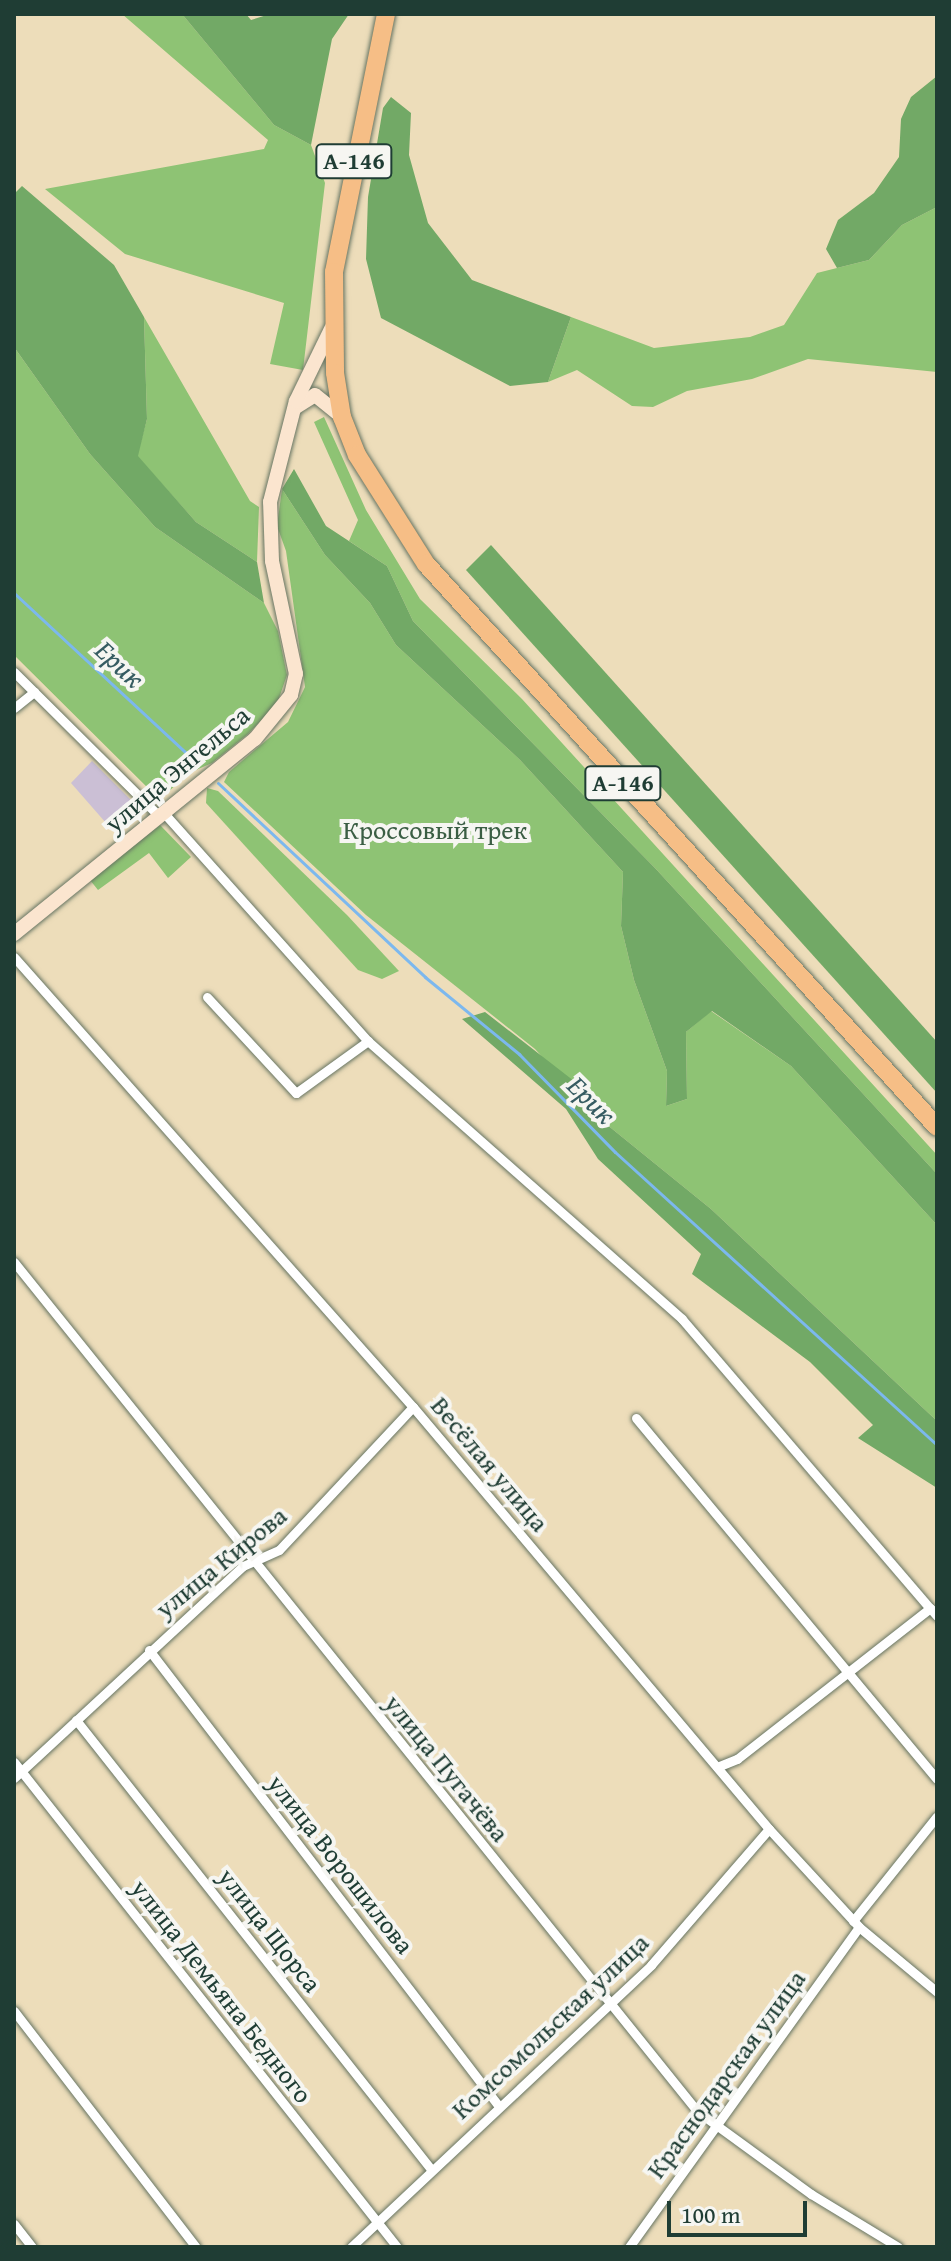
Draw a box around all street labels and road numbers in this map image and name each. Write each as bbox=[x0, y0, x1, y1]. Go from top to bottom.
road number: А-146 bbox=[314, 141, 394, 181]
street label: улица Энгельса bbox=[98, 699, 256, 839]
road number: А-146 bbox=[583, 763, 663, 803]
street label: Весёлая улица bbox=[425, 1390, 555, 1538]
street label: улица Кирова bbox=[149, 1500, 293, 1624]
street label: улица Пугачёва bbox=[378, 1688, 516, 1848]
street label: улица Ворошилова bbox=[261, 1768, 421, 1960]
street label: улица Щорса bbox=[212, 1862, 328, 1998]
street label: улица Демьяна Бедного bbox=[125, 1873, 319, 2109]
street label: Комсомольская улица bbox=[445, 1927, 655, 2125]
street label: Краснодарская улица bbox=[640, 1964, 812, 2184]

